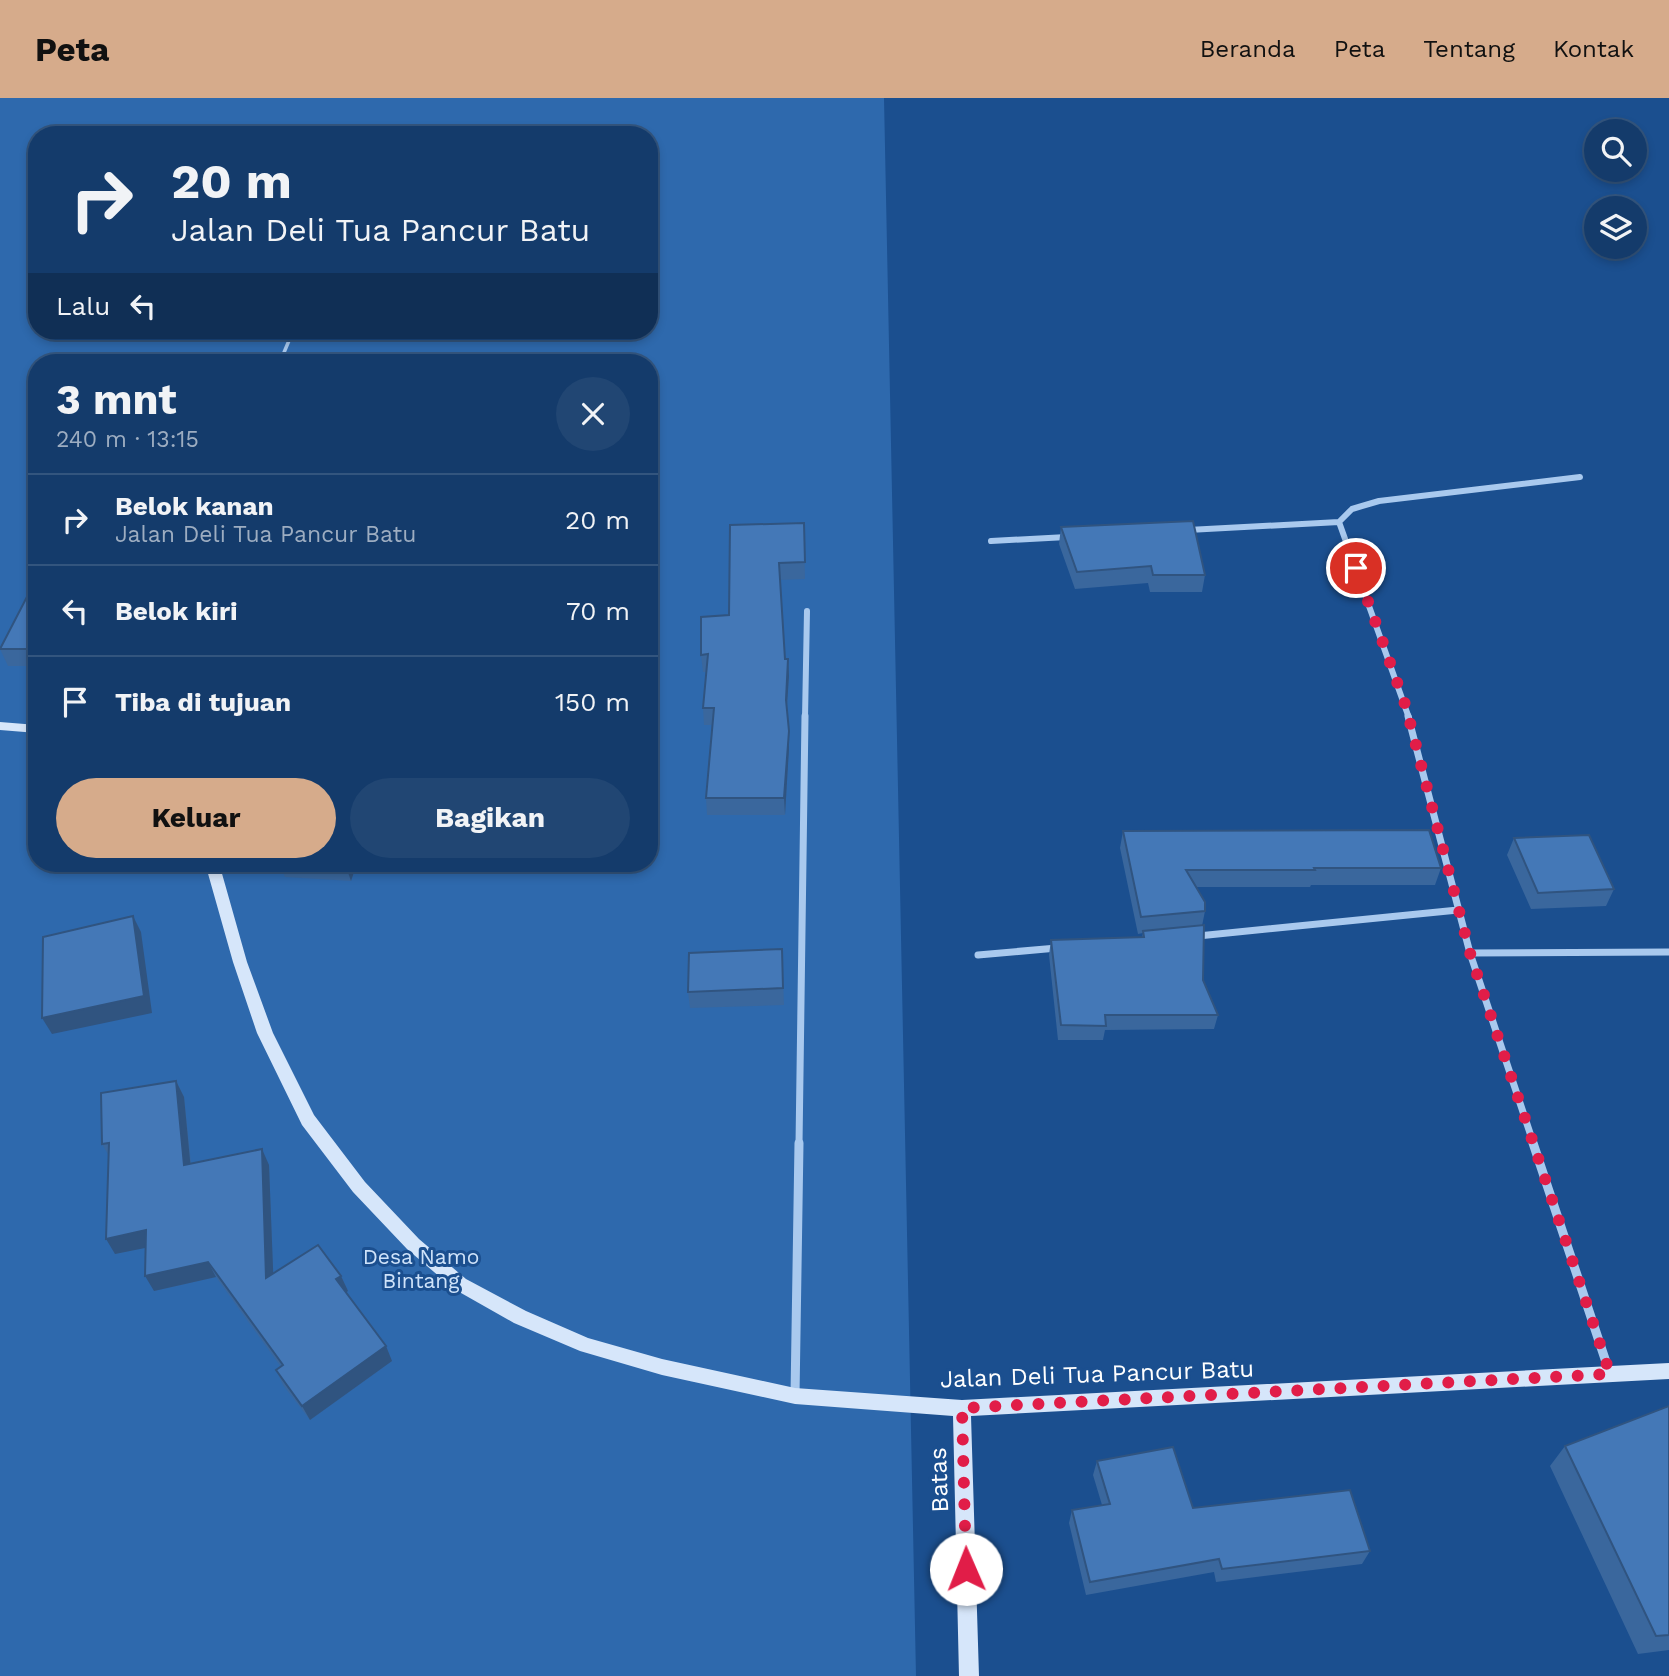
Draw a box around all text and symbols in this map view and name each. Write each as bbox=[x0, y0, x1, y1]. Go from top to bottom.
text: Peta bbox=[35, 30, 109, 69]
text: Beranda bbox=[1200, 35, 1296, 63]
text: Peta bbox=[1334, 35, 1385, 63]
text: Tentang bbox=[1423, 35, 1515, 63]
text: Kontak bbox=[1553, 35, 1634, 63]
map controls bbox=[1584, 119, 1647, 259]
button: search bbox=[1584, 119, 1647, 182]
text: 20 m bbox=[171, 152, 292, 210]
icon: right bbox=[56, 154, 147, 245]
button: layers bbox=[1584, 196, 1647, 259]
text: Jalan Deli Tua Pancur Batu bbox=[171, 211, 590, 249]
icon: left bbox=[124, 287, 162, 325]
text: Lalu bbox=[56, 291, 110, 321]
text: 3 mnt bbox=[56, 375, 177, 424]
button: close bbox=[556, 377, 630, 451]
text: 240 m · 13:15 bbox=[56, 426, 199, 453]
text: Belok kanan bbox=[115, 491, 274, 521]
icon: right bbox=[56, 501, 94, 539]
text: 20 m bbox=[565, 505, 630, 535]
text: Jalan Deli Tua Pancur Batu bbox=[115, 521, 416, 548]
pin bbox=[1326, 538, 1386, 598]
icon: arrive bbox=[1337, 549, 1375, 587]
icon: left bbox=[56, 592, 94, 630]
text: Belok kiri bbox=[115, 596, 238, 626]
text: 70 m bbox=[566, 596, 630, 626]
icon: arrive bbox=[56, 683, 94, 721]
text: Tiba di tujuan bbox=[115, 687, 291, 717]
text: 150 m bbox=[555, 687, 630, 717]
button: Keluar bbox=[56, 778, 336, 858]
button: Bagikan bbox=[350, 778, 630, 858]
park label: Desa Namo Bintang bbox=[363, 1244, 479, 1293]
street label: Jalan Deli Tua Pancur Batu bbox=[939, 1355, 1255, 1393]
street label: Batas bbox=[924, 1447, 954, 1513]
position arrow bbox=[929, 1532, 1003, 1606]

